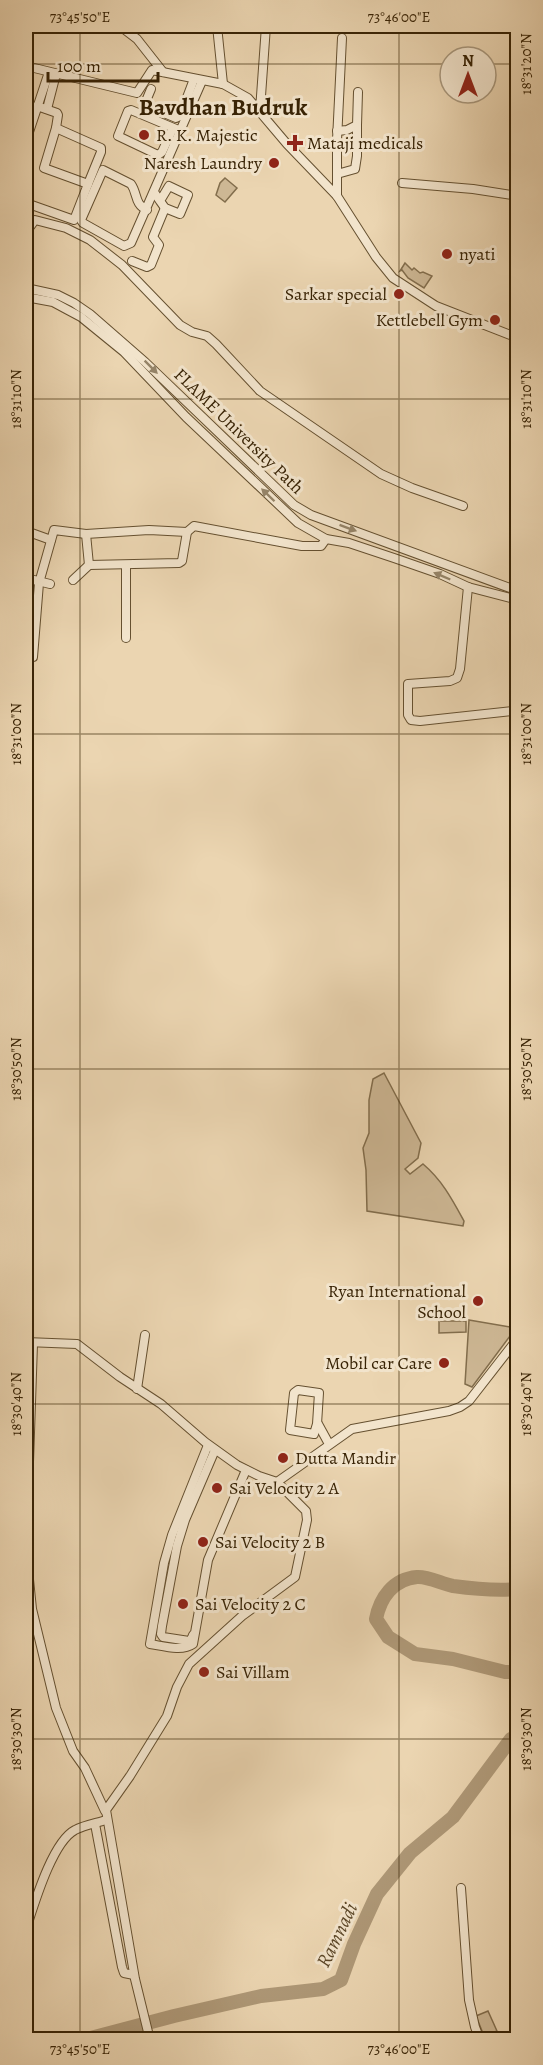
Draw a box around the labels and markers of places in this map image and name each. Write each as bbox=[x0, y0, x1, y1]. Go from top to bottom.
place label: R. K. Majestic bbox=[156, 123, 258, 147]
marker: R. K. Majestic bbox=[137, 128, 151, 142]
place label: Mataji medicals bbox=[307, 131, 423, 155]
marker: Mataji medicals bbox=[288, 136, 302, 150]
place label: Naresh Laundry bbox=[144, 151, 263, 175]
marker: Naresh Laundry bbox=[267, 156, 281, 170]
place label: nyati bbox=[459, 242, 496, 266]
marker: nyati bbox=[440, 247, 454, 261]
place label: Sarkar special bbox=[285, 282, 388, 306]
marker: Sarkar special bbox=[392, 287, 406, 301]
place label: Kettlebell Gym bbox=[376, 308, 483, 332]
marker: Kettlebell Gym bbox=[488, 313, 502, 327]
place label: Ryan International School bbox=[328, 1279, 467, 1324]
marker: Ryan International School bbox=[471, 1294, 485, 1308]
place label: Mobil car Care bbox=[325, 1351, 432, 1375]
marker: Mobil car Care bbox=[437, 1356, 451, 1370]
place label: Dutta Mandir bbox=[295, 1446, 396, 1470]
marker: Dutta Mandir bbox=[276, 1451, 290, 1465]
place label: Sai Velocity 2 A bbox=[229, 1476, 340, 1500]
marker: Sai Velocity 2 A bbox=[210, 1481, 224, 1495]
place label: Sai Velocity 2 B bbox=[215, 1530, 325, 1554]
marker: Sai Velocity 2 B bbox=[196, 1535, 210, 1549]
place label: Sai Velocity 2 C bbox=[195, 1592, 306, 1616]
marker: Sai Velocity 2 C bbox=[176, 1597, 190, 1611]
place label: Sai Villam bbox=[216, 1660, 290, 1684]
marker: Sai Villam bbox=[197, 1665, 211, 1679]

